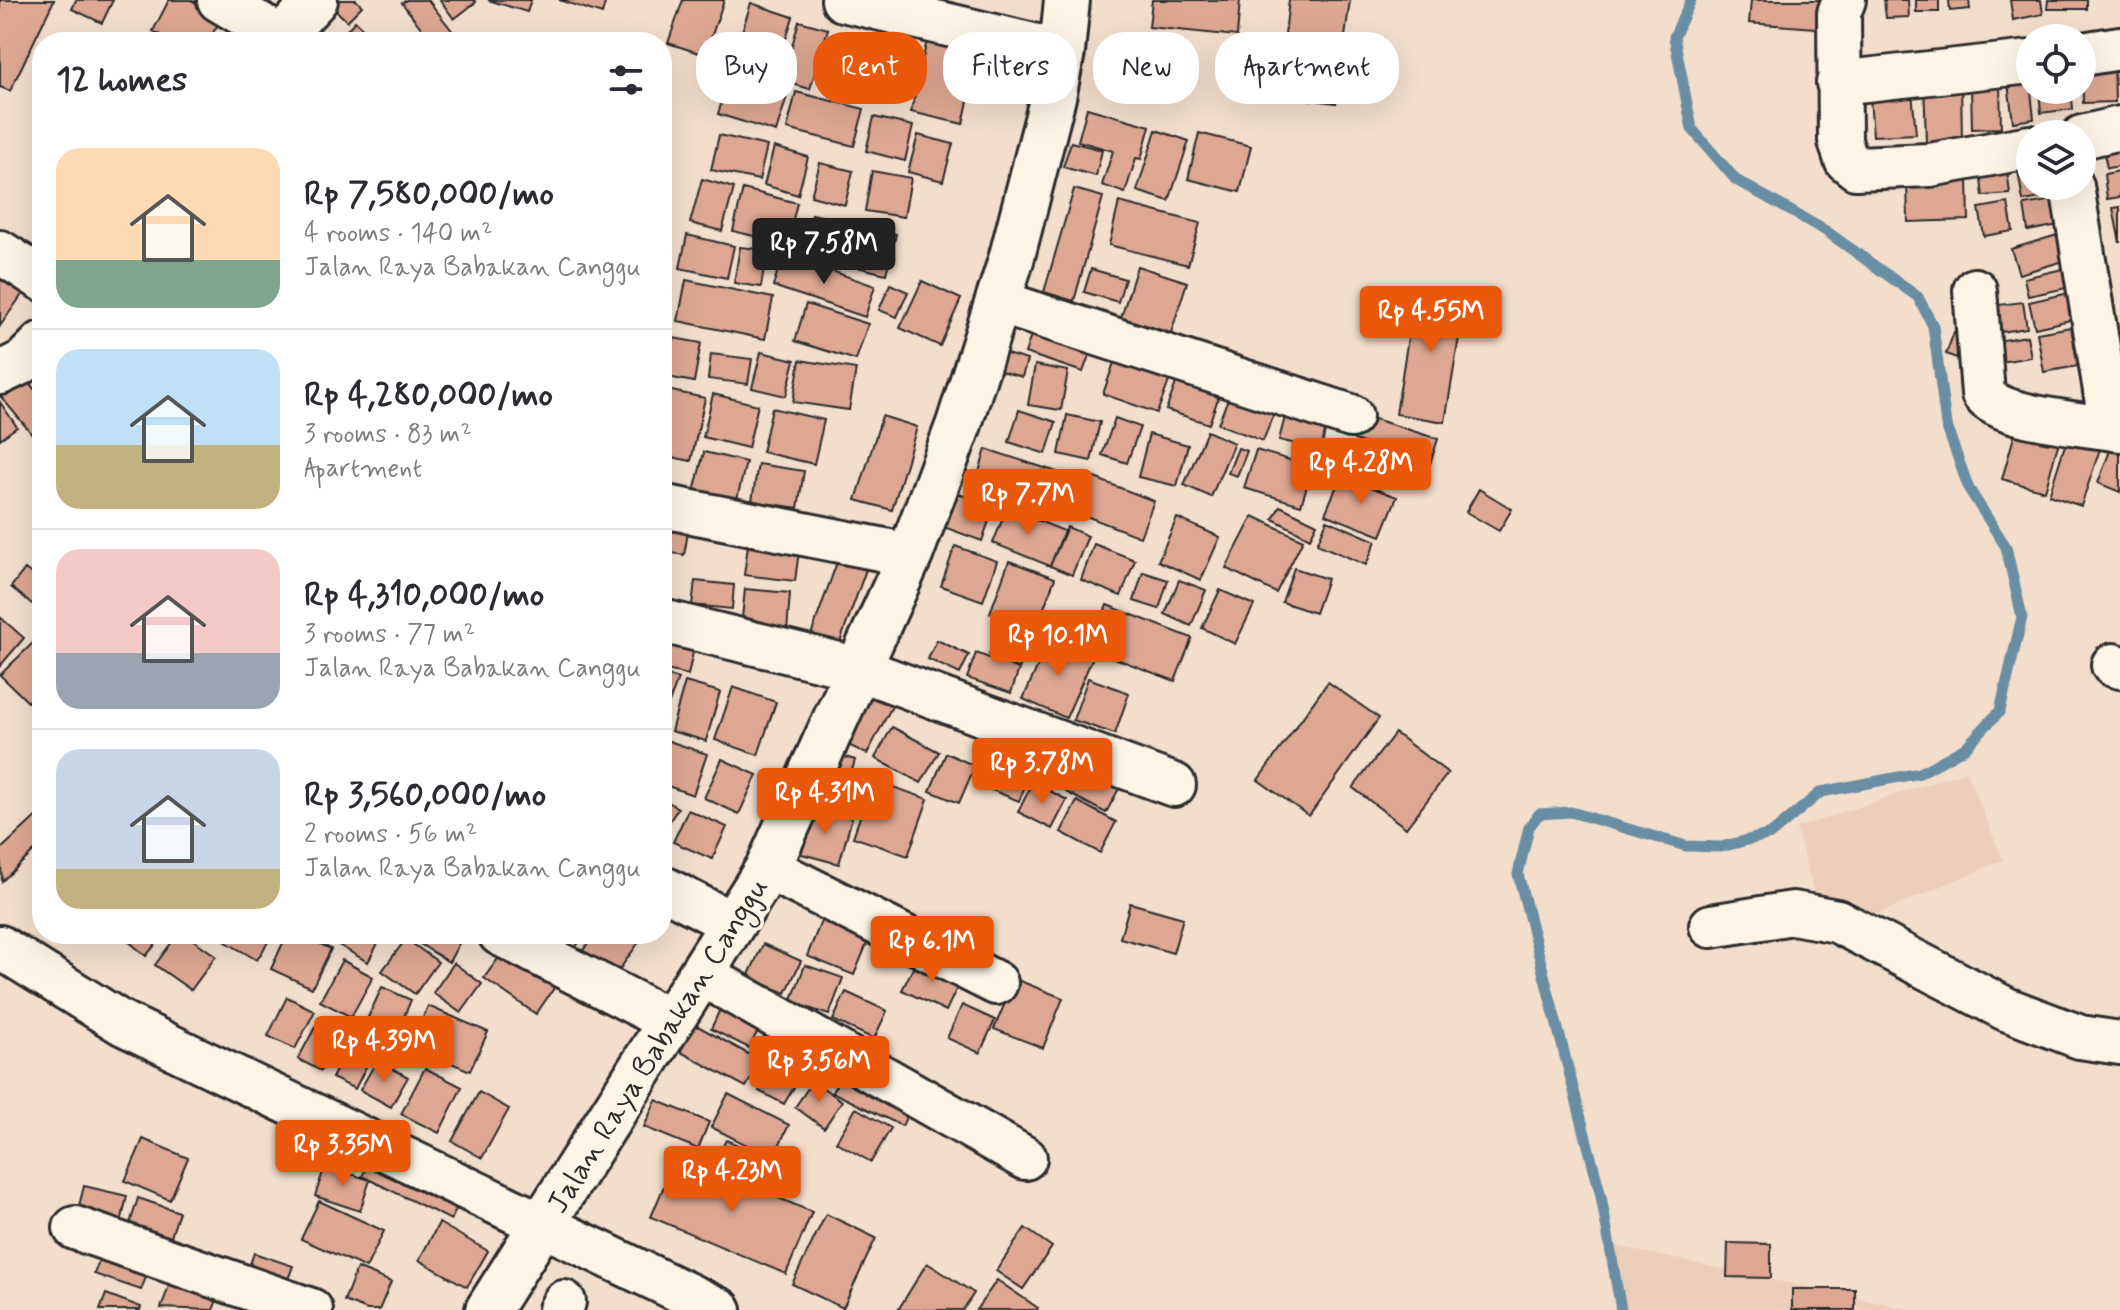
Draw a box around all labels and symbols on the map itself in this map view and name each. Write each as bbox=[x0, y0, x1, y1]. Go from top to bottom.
pin: Rp 7.58M bbox=[741, 218, 907, 286]
pin: Rp 4.55M bbox=[1348, 286, 1514, 354]
pin: Rp 4.28M bbox=[1278, 438, 1444, 506]
pin: Rp 7.7M bbox=[954, 469, 1102, 537]
pin: Rp 10.1M bbox=[975, 610, 1141, 678]
pin: Rp 3.78M bbox=[959, 738, 1125, 806]
pin: Rp 4.31M bbox=[742, 768, 908, 836]
street label: Jalan Raya Babakan Canggu bbox=[539, 871, 779, 1222]
pin: Rp 6.1M bbox=[858, 916, 1006, 984]
pin: Rp 4.39M bbox=[301, 1016, 467, 1084]
pin: Rp 3.56M bbox=[736, 1036, 902, 1104]
pin: Rp 3.35M bbox=[260, 1120, 426, 1188]
pin: Rp 4.23M bbox=[649, 1146, 815, 1214]

